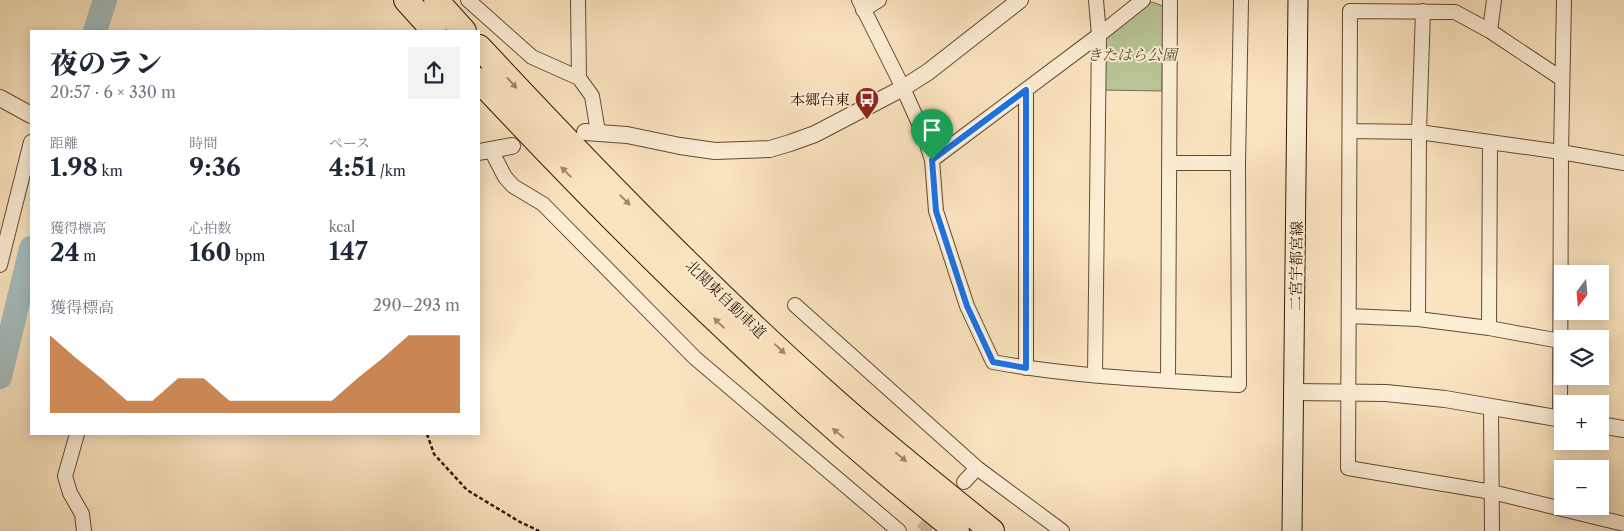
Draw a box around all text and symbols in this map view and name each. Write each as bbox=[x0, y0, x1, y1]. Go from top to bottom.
park label: きたはら公園 bbox=[1087, 45, 1180, 64]
text: 夜のラン bbox=[50, 46, 162, 80]
button: share bbox=[408, 47, 460, 99]
one-way arrow bbox=[506, 77, 518, 89]
text: 20:57 · 6 × 330 m bbox=[50, 82, 176, 102]
bus stop icon: 本郷台東 bbox=[854, 86, 880, 120]
place label: 本郷台東 bbox=[790, 90, 850, 109]
pin bbox=[911, 109, 953, 160]
icon: arrive bbox=[918, 116, 946, 144]
text: 距離 bbox=[50, 134, 78, 152]
text: 時間 bbox=[189, 134, 217, 152]
text: ペース bbox=[329, 134, 370, 152]
text: 1.98 bbox=[50, 152, 98, 183]
text: 9:36 bbox=[189, 152, 241, 183]
text: 4:51 bbox=[329, 152, 376, 183]
text: km bbox=[98, 162, 123, 180]
text: /km bbox=[376, 162, 406, 180]
one-way arrow bbox=[560, 166, 572, 178]
one-way arrow bbox=[618, 194, 630, 206]
text: kcal bbox=[329, 218, 355, 236]
text: 獲得標高 bbox=[50, 219, 106, 237]
text: 心拍数 bbox=[189, 219, 231, 237]
street label: 二宮宇都宮線 bbox=[1286, 221, 1306, 311]
text: 147 bbox=[329, 236, 368, 267]
text: 24 bbox=[50, 237, 80, 268]
text: 160 bbox=[189, 237, 231, 268]
text: m bbox=[80, 247, 96, 265]
text: bpm bbox=[231, 247, 265, 265]
street label: 北関東自動車道 bbox=[682, 256, 770, 342]
north arrow bbox=[1554, 265, 1609, 320]
map controls bbox=[1554, 265, 1609, 515]
text: 290–293 m bbox=[373, 295, 460, 315]
text: 獲得標高 bbox=[50, 297, 114, 317]
one-way arrow bbox=[713, 317, 725, 329]
button: layers bbox=[1554, 330, 1609, 385]
one-way arrow bbox=[773, 343, 785, 355]
button: + bbox=[1554, 395, 1609, 450]
one-way arrow bbox=[832, 427, 845, 438]
one-way arrow bbox=[895, 451, 908, 462]
button: − bbox=[1554, 460, 1609, 515]

